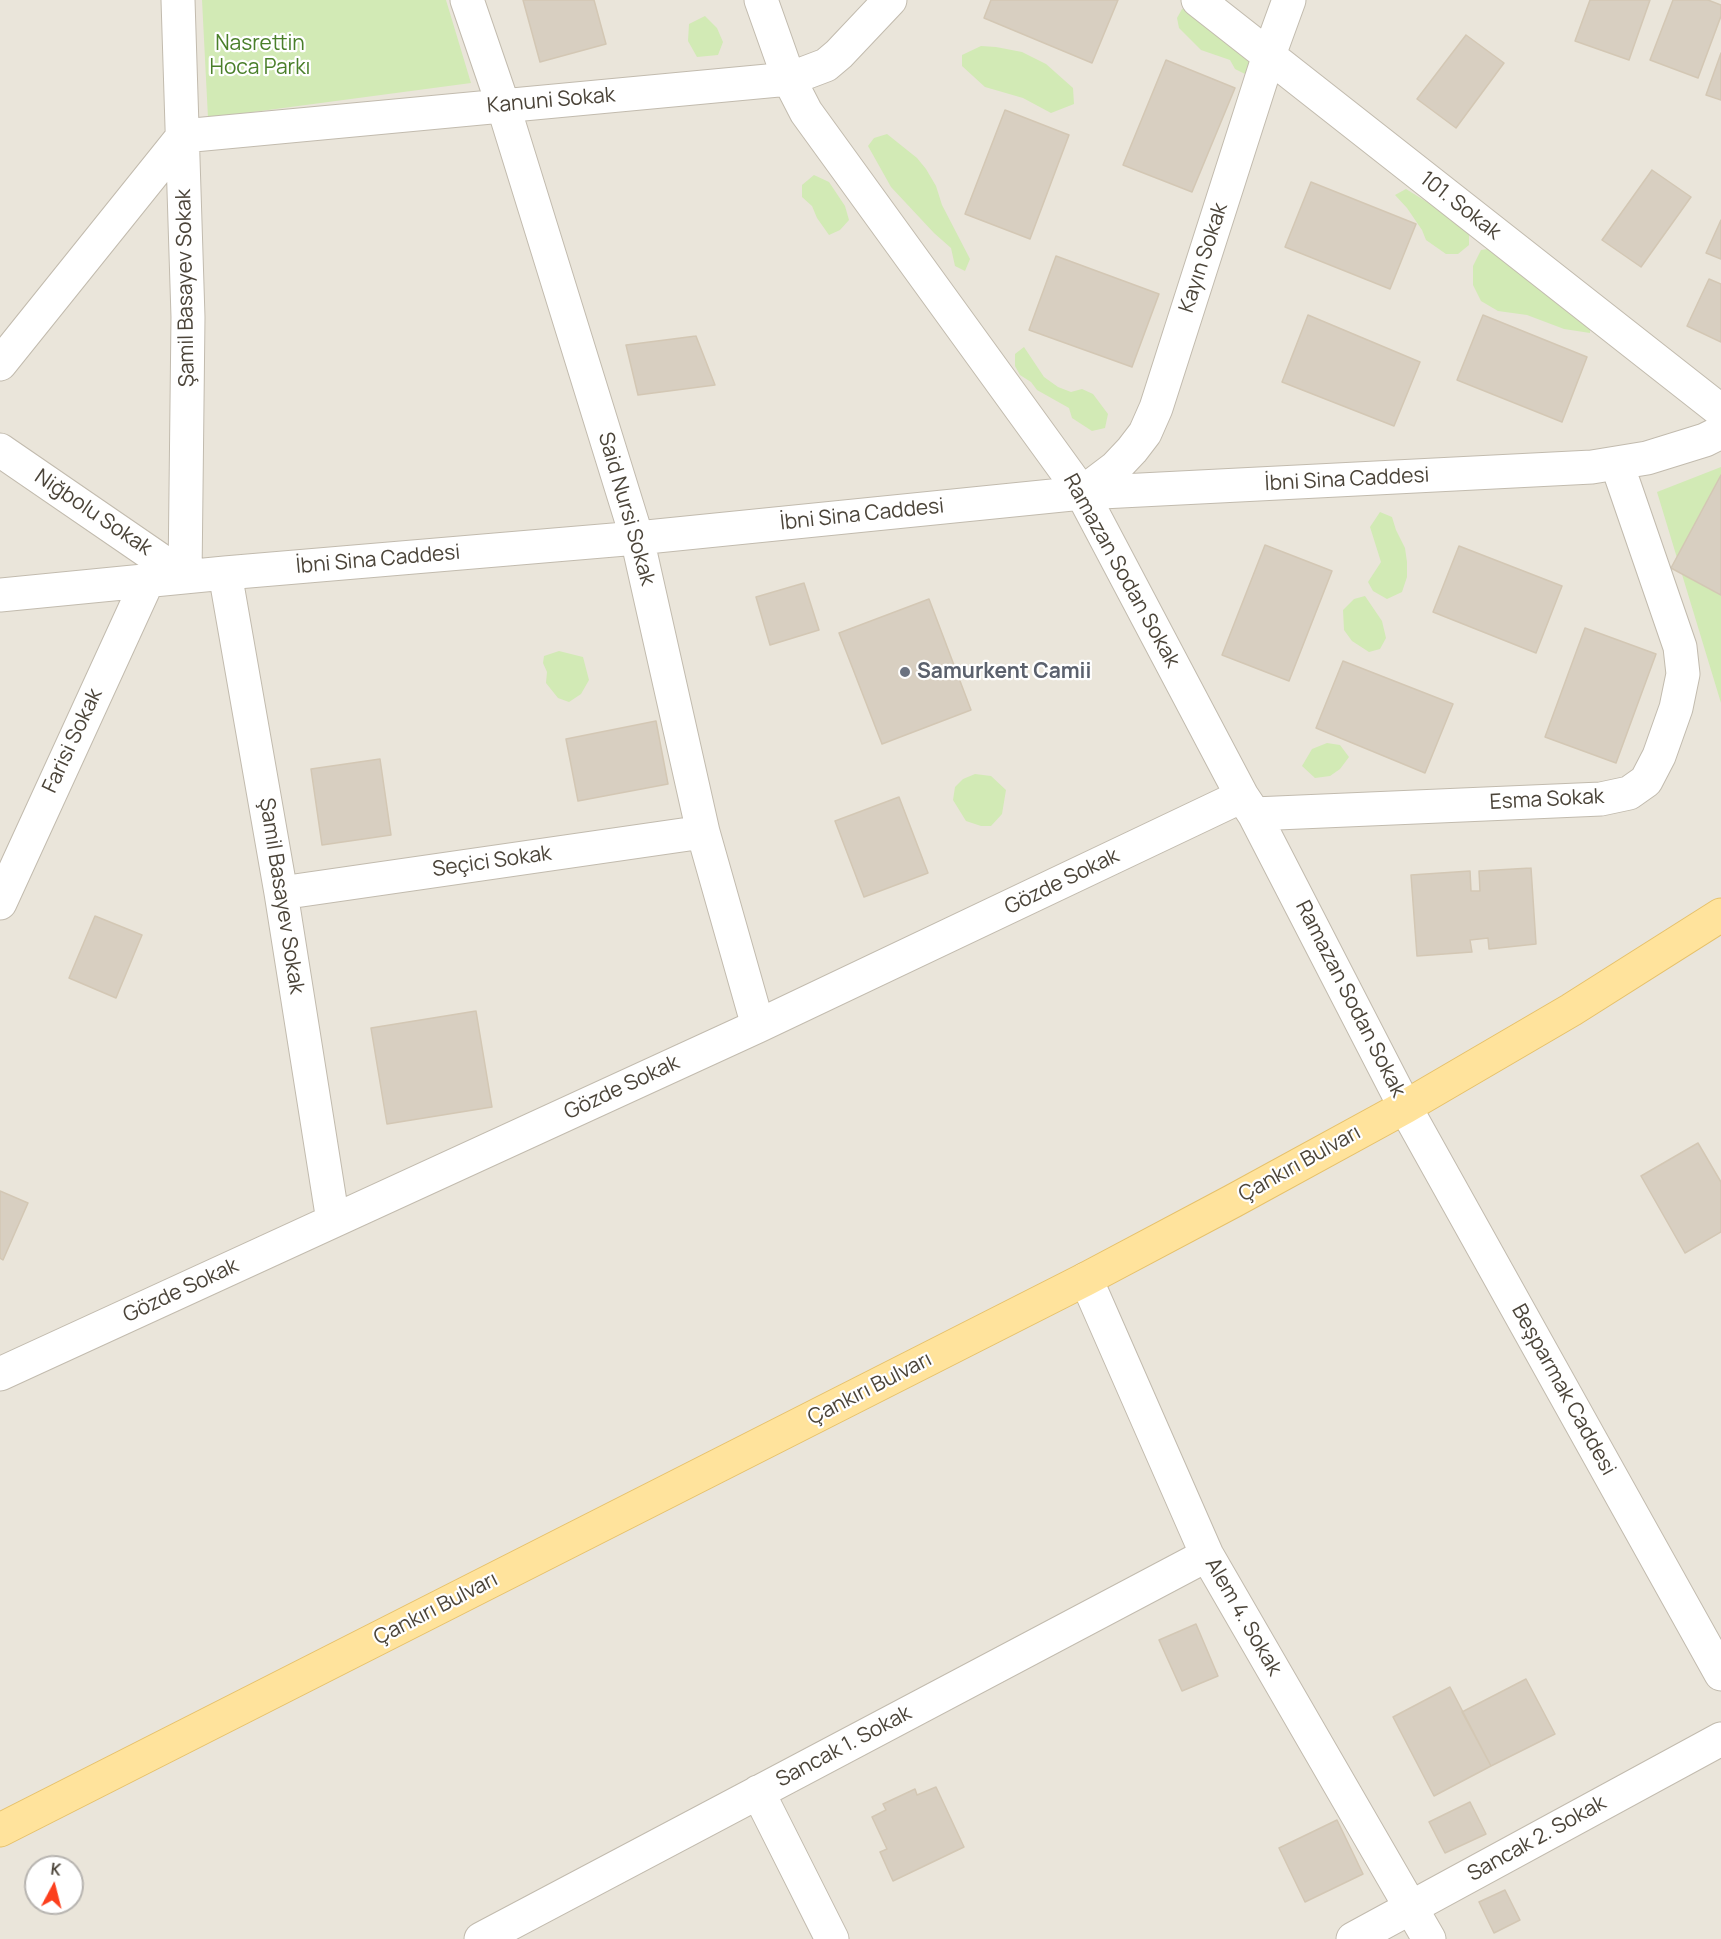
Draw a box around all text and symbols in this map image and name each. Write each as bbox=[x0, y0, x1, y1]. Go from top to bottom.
park label: Nasrettin Hoca Parkı bbox=[210, 31, 310, 81]
street label: Kanuni Sokak bbox=[486, 83, 616, 119]
street label: 101. Sokak bbox=[1415, 167, 1505, 245]
street label: Şamil Basayev Sokak bbox=[172, 189, 200, 387]
street label: Kayın Sokak bbox=[1174, 200, 1234, 316]
street label: Said Nursi Sokak bbox=[592, 430, 660, 588]
street label: İbni Sina Caddesi bbox=[1264, 463, 1430, 497]
street label: Niğbolu Sokak bbox=[30, 465, 156, 561]
street label: Ramazan Sodan Sokak bbox=[1057, 470, 1185, 672]
street label: İbni Sina Caddesi bbox=[779, 494, 945, 536]
street label: İbni Sina Caddesi bbox=[295, 540, 461, 580]
place label: Samurkent Camii bbox=[917, 659, 1091, 685]
marker: Samurkent Camii bbox=[898, 665, 912, 679]
street label: Farisi Sokak bbox=[38, 685, 108, 797]
street label: Esma Sokak bbox=[1489, 784, 1605, 816]
street label: Şamil Basayev Sokak bbox=[253, 796, 309, 996]
street label: Seçici Sokak bbox=[431, 841, 553, 883]
street label: Gözde Sokak bbox=[1001, 844, 1123, 920]
street label: Ramazan Sodan Sokak bbox=[1289, 897, 1411, 1101]
street label: Gözde Sokak bbox=[561, 1050, 683, 1126]
street label: Çankırı Bulvarı bbox=[1235, 1120, 1365, 1208]
street label: Gözde Sokak bbox=[120, 1253, 242, 1329]
street label: Beşparmak Caddesi bbox=[1506, 1300, 1620, 1480]
street label: Çankırı Bulvarı bbox=[804, 1347, 936, 1431]
street label: Alem 4. Sokak bbox=[1199, 1554, 1287, 1680]
street label: Çankırı Bulvarı bbox=[370, 1567, 502, 1651]
street label: Sancak 1. Sokak bbox=[772, 1701, 916, 1793]
street label: Sancak 2. Sokak bbox=[1463, 1791, 1611, 1887]
north arrow bbox=[24, 1855, 84, 1915]
text: K bbox=[49, 1858, 62, 1881]

